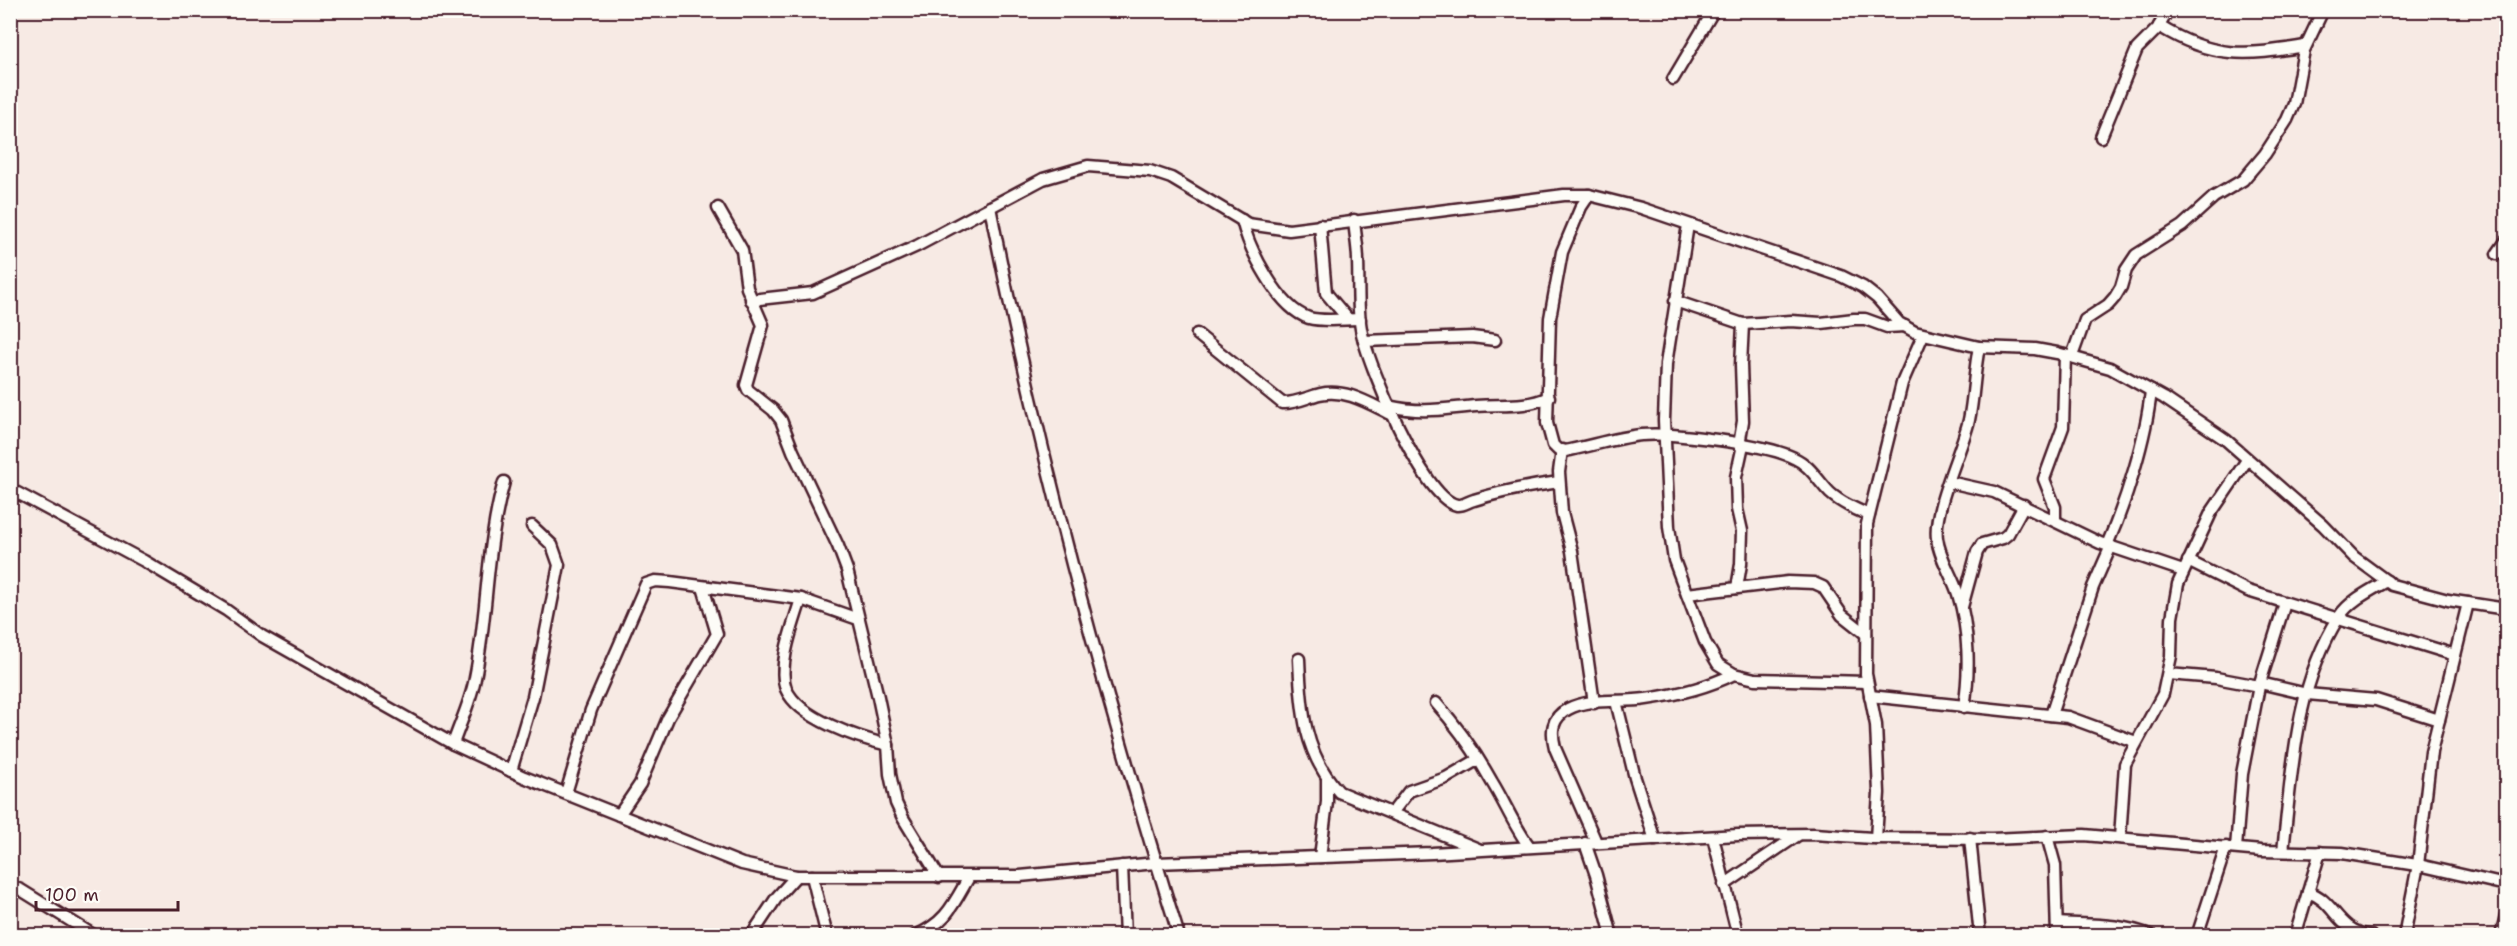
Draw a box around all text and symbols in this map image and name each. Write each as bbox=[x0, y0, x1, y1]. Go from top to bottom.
scale bar bbox=[36, 874, 178, 912]
text: 100 m bbox=[45, 883, 99, 907]

